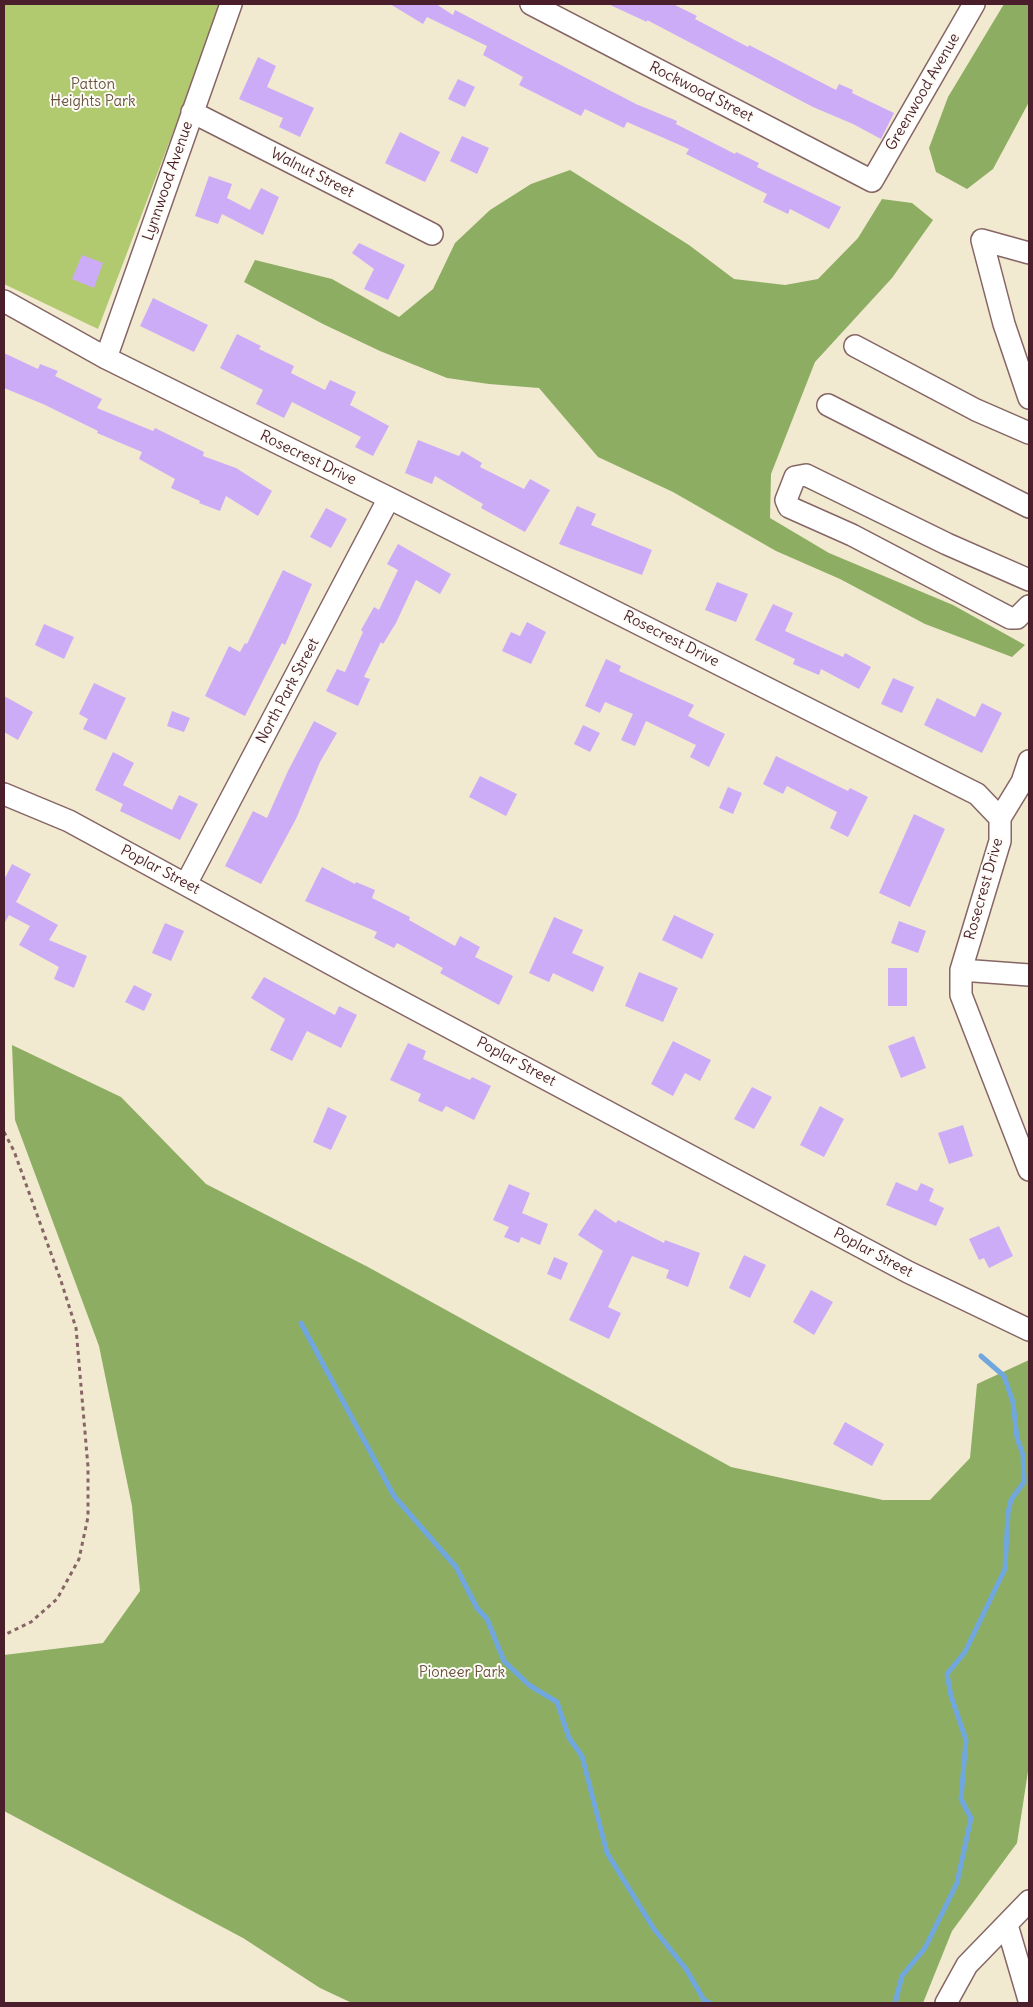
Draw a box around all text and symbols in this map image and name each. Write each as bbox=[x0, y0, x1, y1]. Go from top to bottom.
street label: Greenwood Avenue bbox=[882, 30, 964, 154]
street label: Rockwood Street bbox=[646, 58, 756, 126]
park label: Patton Heights Park bbox=[50, 76, 136, 111]
street label: Lynnwood Avenue bbox=[139, 119, 197, 243]
street label: Walnut Street bbox=[267, 144, 357, 202]
street label: Rosecrest Drive bbox=[257, 427, 359, 489]
street label: Rosecrest Drive bbox=[620, 607, 722, 671]
street label: North Park Street bbox=[253, 635, 323, 747]
street label: Rosecrest Drive bbox=[961, 836, 1007, 942]
street label: Poplar Street bbox=[117, 842, 203, 898]
street label: Poplar Street bbox=[473, 1034, 559, 1090]
street label: Poplar Street bbox=[830, 1225, 916, 1281]
park label: Pioneer Park bbox=[419, 1664, 505, 1682]

